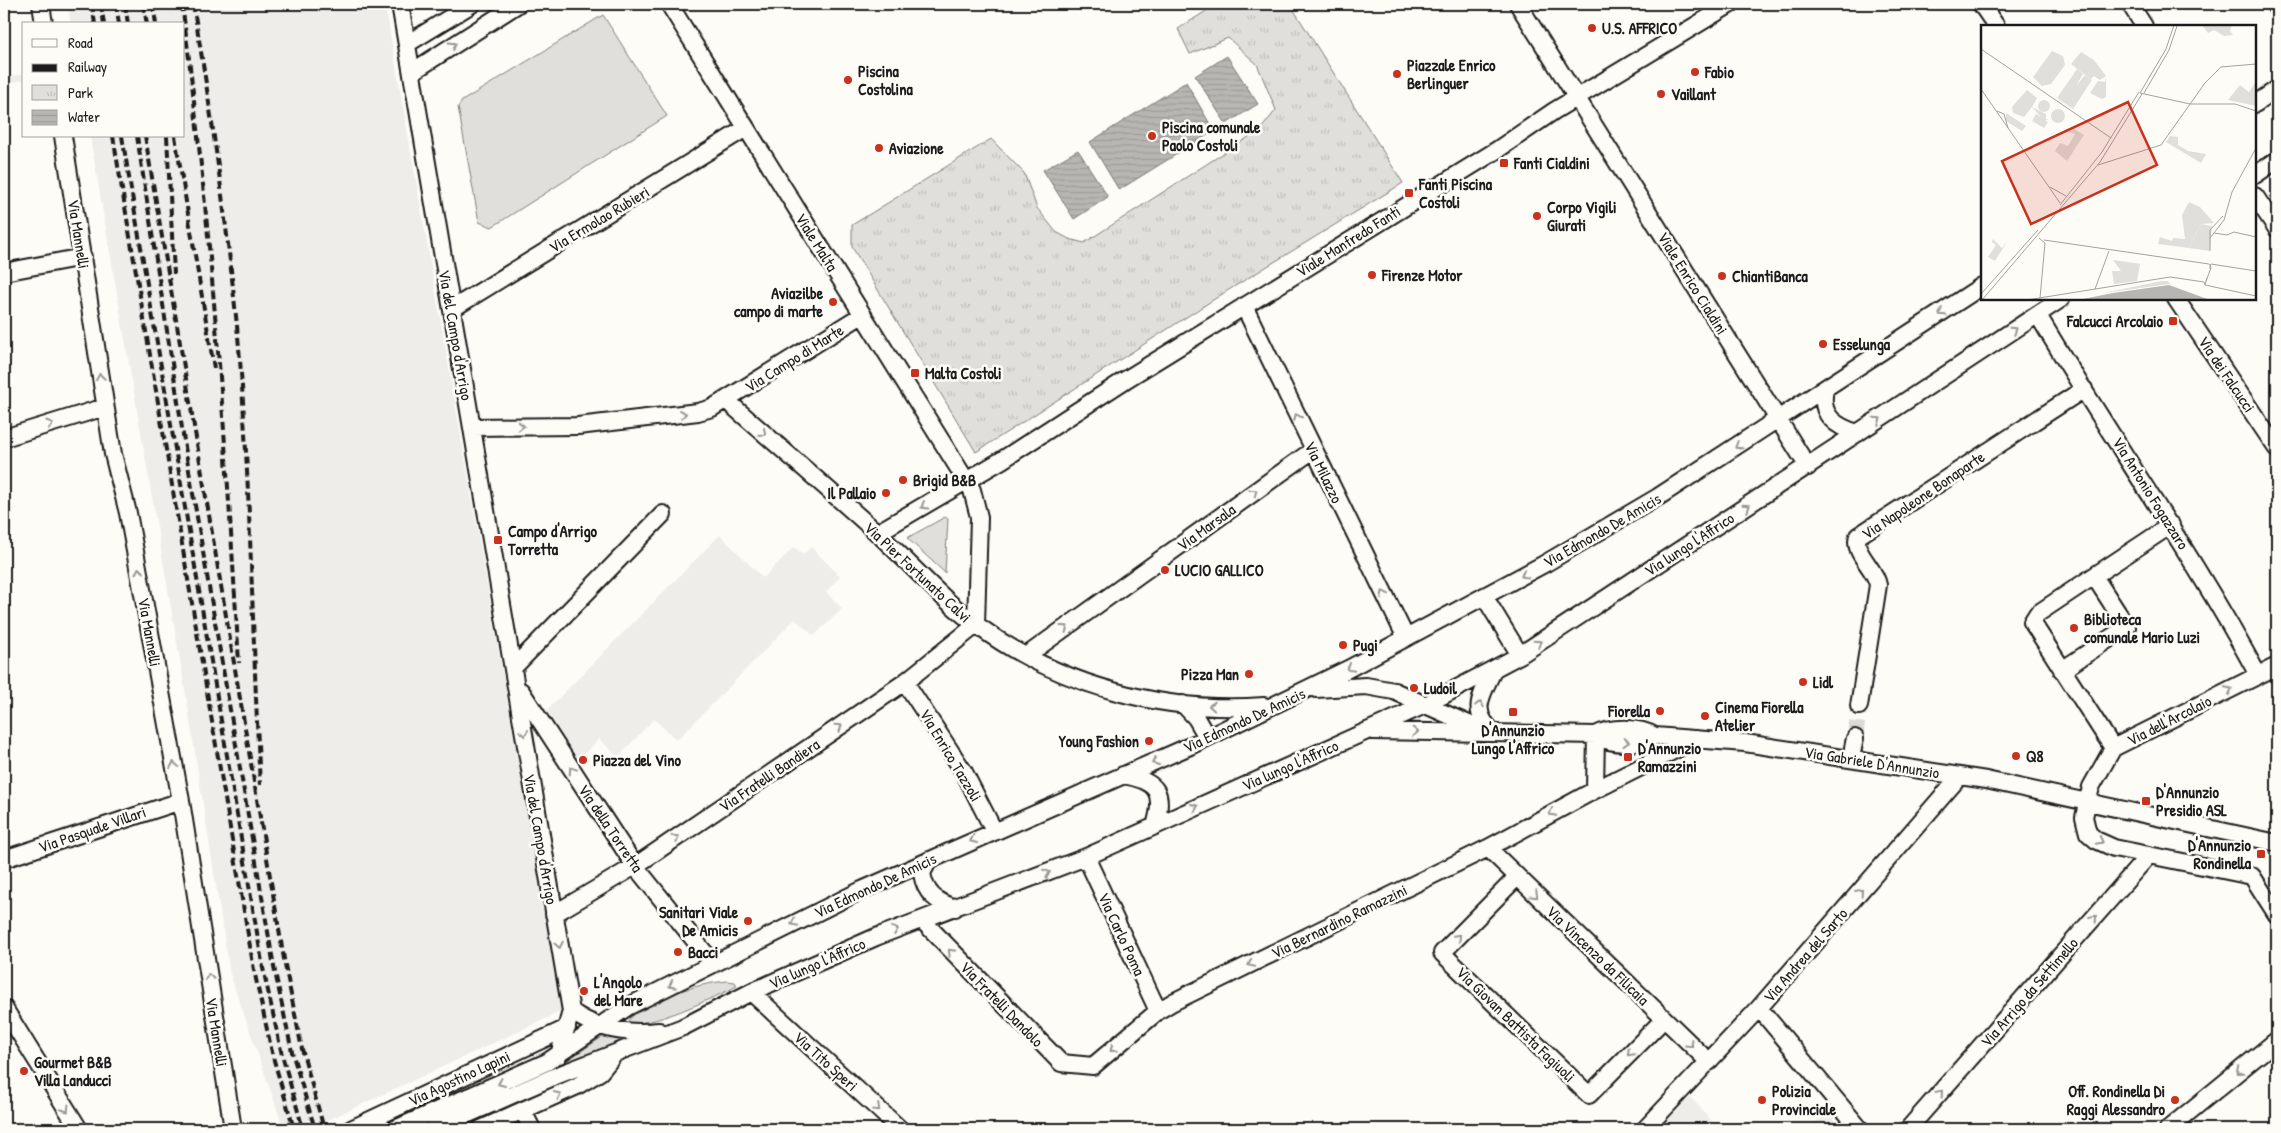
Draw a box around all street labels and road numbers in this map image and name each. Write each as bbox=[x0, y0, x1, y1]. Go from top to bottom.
street label: Via Ermolao Rubieri bbox=[545, 180, 653, 258]
street label: Via Mannelli bbox=[63, 198, 95, 270]
street label: Viale Manfredo Fanti bbox=[1292, 200, 1404, 282]
street label: Viale Malta bbox=[790, 209, 844, 275]
street label: Viale Enrico Cialdini bbox=[1653, 228, 1733, 338]
street label: Via del Campo d'Arrigo bbox=[434, 268, 478, 403]
street label: Via Campo di Marte bbox=[740, 318, 848, 397]
street label: Via dei Falcucci bbox=[2193, 332, 2261, 416]
street label: Via Antonio Fogazzaro bbox=[2108, 433, 2195, 554]
street label: Via Milazzo bbox=[1300, 437, 1349, 507]
street label: Via Napoleone Bonaparte bbox=[1857, 445, 1989, 544]
street label: Via Edmondo De Amicis bbox=[1539, 487, 1665, 573]
street label: Via Marsala bbox=[1172, 498, 1240, 556]
street label: Via lungo l'Affrico bbox=[1640, 506, 1739, 581]
street label: Via Pier Fortunato Calvi bbox=[860, 517, 976, 627]
street label: Via Mannelli bbox=[133, 596, 167, 668]
street label: Via Edmondo De Amicis bbox=[1179, 682, 1309, 758]
street label: Via dell'Arcolaio bbox=[2123, 689, 2215, 751]
street label: Via Enrico Tazzoli bbox=[915, 704, 987, 806]
street label: Via Fratelli Bandiera bbox=[714, 733, 824, 817]
street label: Via lungo l'Affrico bbox=[1238, 734, 1342, 796]
street label: Via Gabriele D'Annunzio bbox=[1803, 740, 1942, 784]
street label: Via del Campo d'Arrigo bbox=[519, 772, 563, 907]
street label: Via della Torretta bbox=[573, 780, 649, 876]
street label: Via Pasquale Villari bbox=[35, 800, 149, 858]
street label: Via Edmondo De Amicis bbox=[810, 847, 940, 923]
street label: Via Bernardino Ramazzini bbox=[1267, 878, 1411, 964]
street label: Via Carlo Poma bbox=[1093, 889, 1151, 979]
street label: Via Vincenzo da Filicaia bbox=[1542, 900, 1654, 1010]
street label: Via Andrea del Sarto bbox=[1758, 903, 1853, 1007]
street label: Via lungo l'Affrico bbox=[765, 932, 869, 994]
street label: Via Arrigo da Settimello bbox=[1975, 932, 2083, 1052]
street label: Via Fratelli Dandolo bbox=[955, 956, 1049, 1052]
street label: Via Giovan Battista Fagiuoli bbox=[1451, 961, 1581, 1087]
street label: Via Mannelli bbox=[201, 996, 233, 1068]
street label: Via Tito Speri bbox=[789, 1026, 863, 1096]
street label: Via Agostino Lapini bbox=[405, 1045, 513, 1111]

